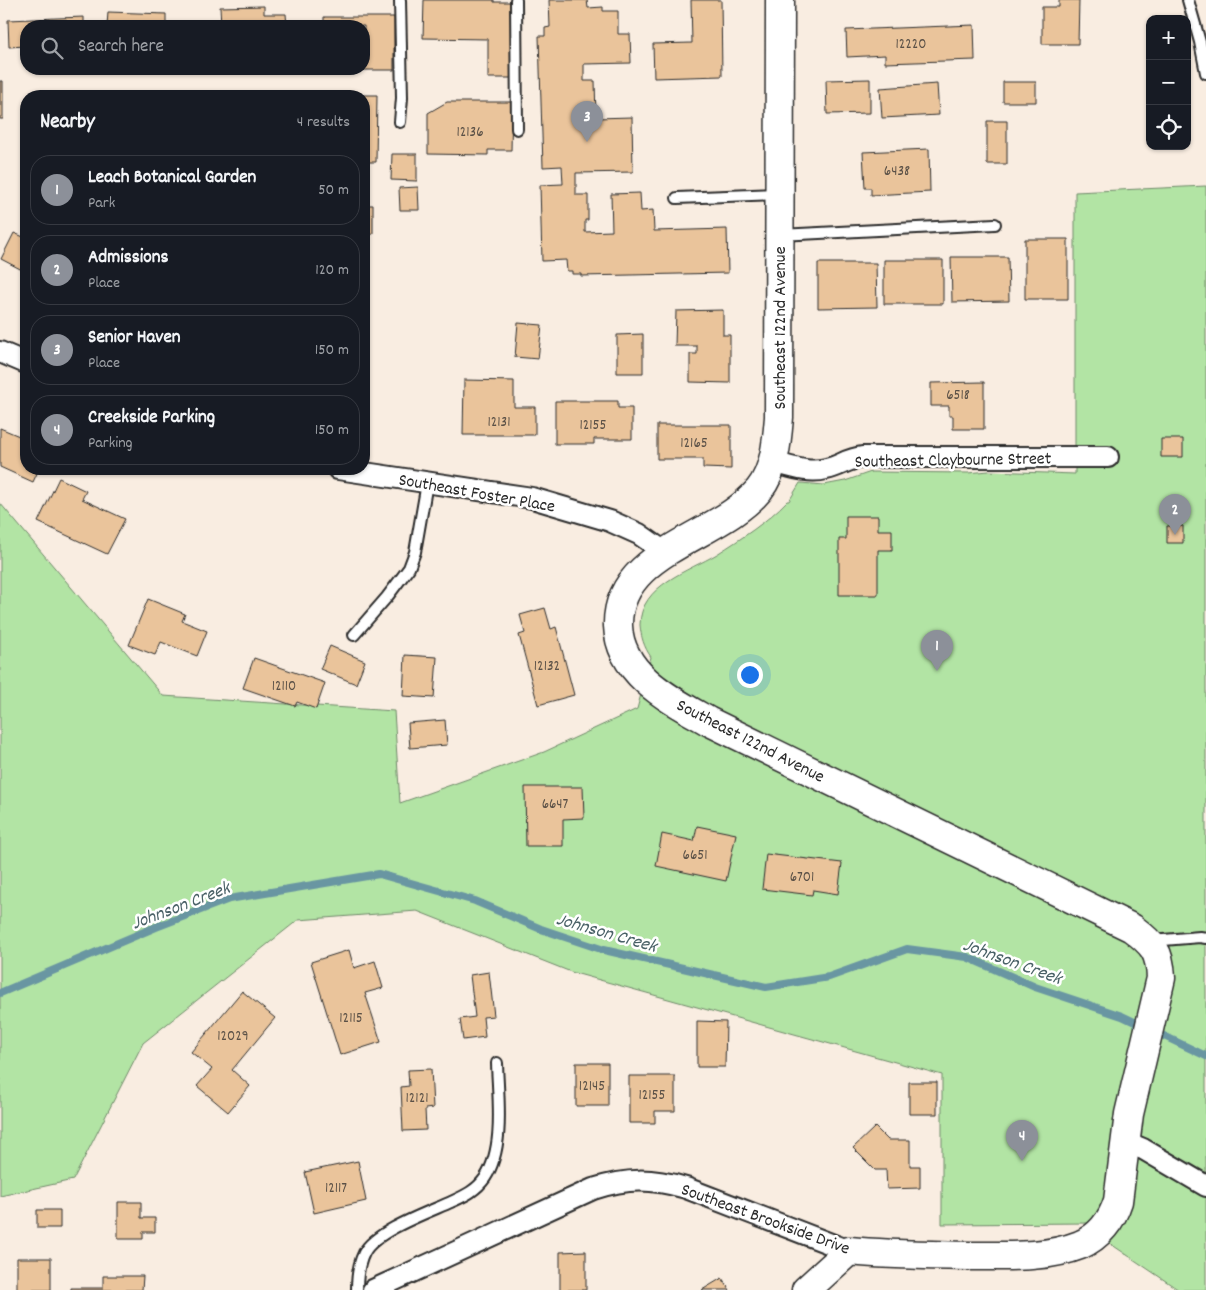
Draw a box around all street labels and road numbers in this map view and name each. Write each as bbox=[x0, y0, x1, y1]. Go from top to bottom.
street label: Southeast 122nd Avenue bbox=[769, 246, 794, 410]
street label: Southeast Claybourne Street bbox=[855, 447, 1052, 476]
street label: Southeast Foster Place bbox=[396, 468, 557, 521]
street label: Southeast 122nd Avenue bbox=[672, 694, 828, 790]
street label: Southeast Brookside Drive bbox=[677, 1178, 853, 1263]

